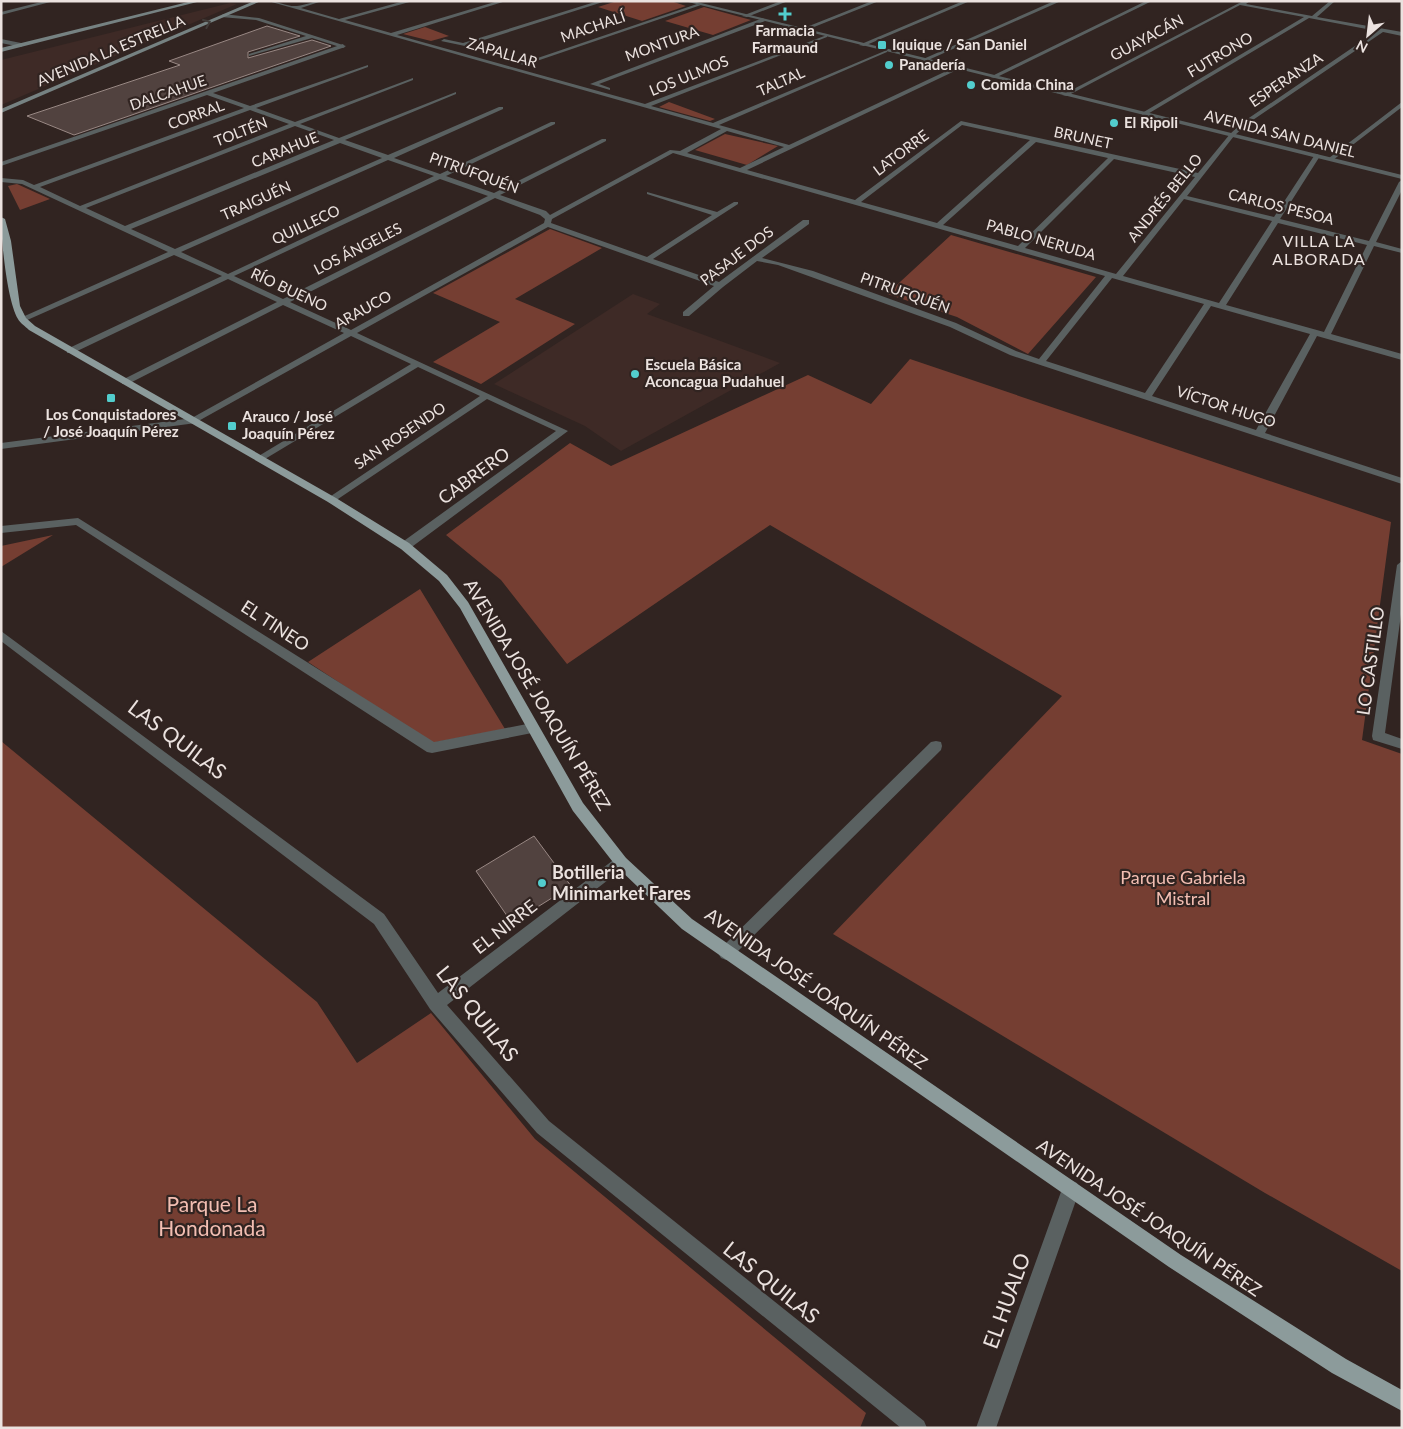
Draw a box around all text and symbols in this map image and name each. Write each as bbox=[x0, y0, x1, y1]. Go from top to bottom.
street label: MACHALÍ bbox=[558, 6, 628, 46]
marker: Farmacia Farmaund bbox=[779, 8, 791, 20]
street label: AVENIDA LA ESTRELLA bbox=[34, 10, 188, 89]
street label: GUAYACÁN bbox=[1107, 10, 1186, 64]
north arrow bbox=[1343, 10, 1393, 60]
one-way arrow bbox=[202, 19, 211, 30]
street label: MONTURA bbox=[622, 21, 702, 65]
place label: Farmacia Farmaund bbox=[752, 21, 818, 56]
street label: FUTRONO bbox=[1184, 28, 1255, 81]
street label: ZAPALLAR bbox=[465, 33, 540, 71]
place label: Iquique / San Daniel bbox=[892, 35, 1027, 53]
text: N bbox=[1353, 37, 1370, 57]
marker: Iquique / San Daniel bbox=[876, 39, 888, 51]
street label: ESPERANZA bbox=[1245, 48, 1326, 110]
street label: LOS ULMOS bbox=[646, 51, 731, 99]
place label: Panadería bbox=[899, 55, 965, 73]
marker: Panadería bbox=[883, 59, 895, 71]
street label: TALTAL bbox=[754, 63, 807, 99]
street label: DALCAHUE bbox=[127, 71, 208, 114]
place label: Comida China bbox=[981, 75, 1074, 93]
marker: Comida China bbox=[965, 79, 977, 91]
street label: CORRAL bbox=[165, 96, 226, 133]
street label: AVENIDA SAN DANIEL bbox=[1203, 106, 1358, 161]
street label: TOLTÉN bbox=[211, 113, 270, 149]
place label: El Ripoli bbox=[1124, 113, 1178, 131]
marker: El Ripoli bbox=[1108, 117, 1120, 129]
street label: BRUNET bbox=[1052, 122, 1114, 152]
street label: LATORRE bbox=[869, 126, 932, 179]
street label: CARAHUE bbox=[248, 127, 321, 171]
street label: PITRUFQUÉN bbox=[427, 148, 522, 197]
street label: ANDRÉS BELLO bbox=[1123, 150, 1205, 245]
street label: TRAIGUÉN bbox=[218, 177, 293, 224]
street label: CARLOS PESOA bbox=[1226, 184, 1337, 228]
street label: QUILLECO bbox=[269, 201, 342, 248]
street label: PABLO NERUDA bbox=[985, 215, 1099, 263]
street label: LOS ÁNGELES bbox=[311, 218, 405, 278]
street label: PASAJE DOS bbox=[696, 222, 777, 289]
district label: VILLA LA ALBORADA bbox=[1272, 231, 1366, 268]
street label: RÍO BUENO bbox=[248, 264, 331, 315]
street label: PITRUFQUÉN bbox=[858, 268, 953, 317]
street label: ARAUCO bbox=[331, 286, 394, 332]
place label: Escuela Básica Aconcagua Pudahuel bbox=[644, 355, 784, 390]
marker: Escuela Básica Aconcagua Pudahuel bbox=[629, 368, 641, 380]
street label: VÍCTOR HUGO bbox=[1174, 382, 1278, 431]
marker: Los Conquistadores / José Joaquín Pérez bbox=[105, 392, 117, 404]
street label: SAN ROSENDO bbox=[350, 398, 449, 472]
place label: Los Conquistadores / José Joaquín Pérez bbox=[43, 405, 179, 440]
place label: Arauco / José Joaquín Pérez bbox=[241, 407, 335, 442]
marker: Arauco / José Joaquín Pérez bbox=[226, 420, 238, 432]
street label: CABRERO bbox=[433, 442, 513, 509]
street label: AVENIDA JOSÉ JOAQUÍN PÉREZ bbox=[460, 575, 616, 814]
street label: EL TINEO bbox=[237, 595, 314, 655]
street label: LO CASTILLO bbox=[1351, 605, 1389, 717]
street label: LAS QUILAS bbox=[124, 694, 232, 784]
place label: Botilleria Minimarket Fares bbox=[552, 861, 691, 904]
park label: Parque Gabriela Mistral bbox=[1120, 866, 1246, 909]
marker: Botilleria Minimarket Fares bbox=[536, 877, 548, 889]
street label: EL NIRRE bbox=[468, 894, 541, 958]
street label: AVENIDA JOSÉ JOAQUÍN PÉREZ bbox=[701, 903, 932, 1074]
street label: LAS QUILAS bbox=[432, 960, 524, 1066]
street label: AVENIDA JOSÉ JOAQUÍN PÉREZ bbox=[1033, 1134, 1266, 1301]
park label: Parque La Hondonada bbox=[158, 1191, 266, 1240]
street label: LAS QUILAS bbox=[719, 1236, 825, 1328]
street label: EL HUALO bbox=[977, 1249, 1034, 1352]

